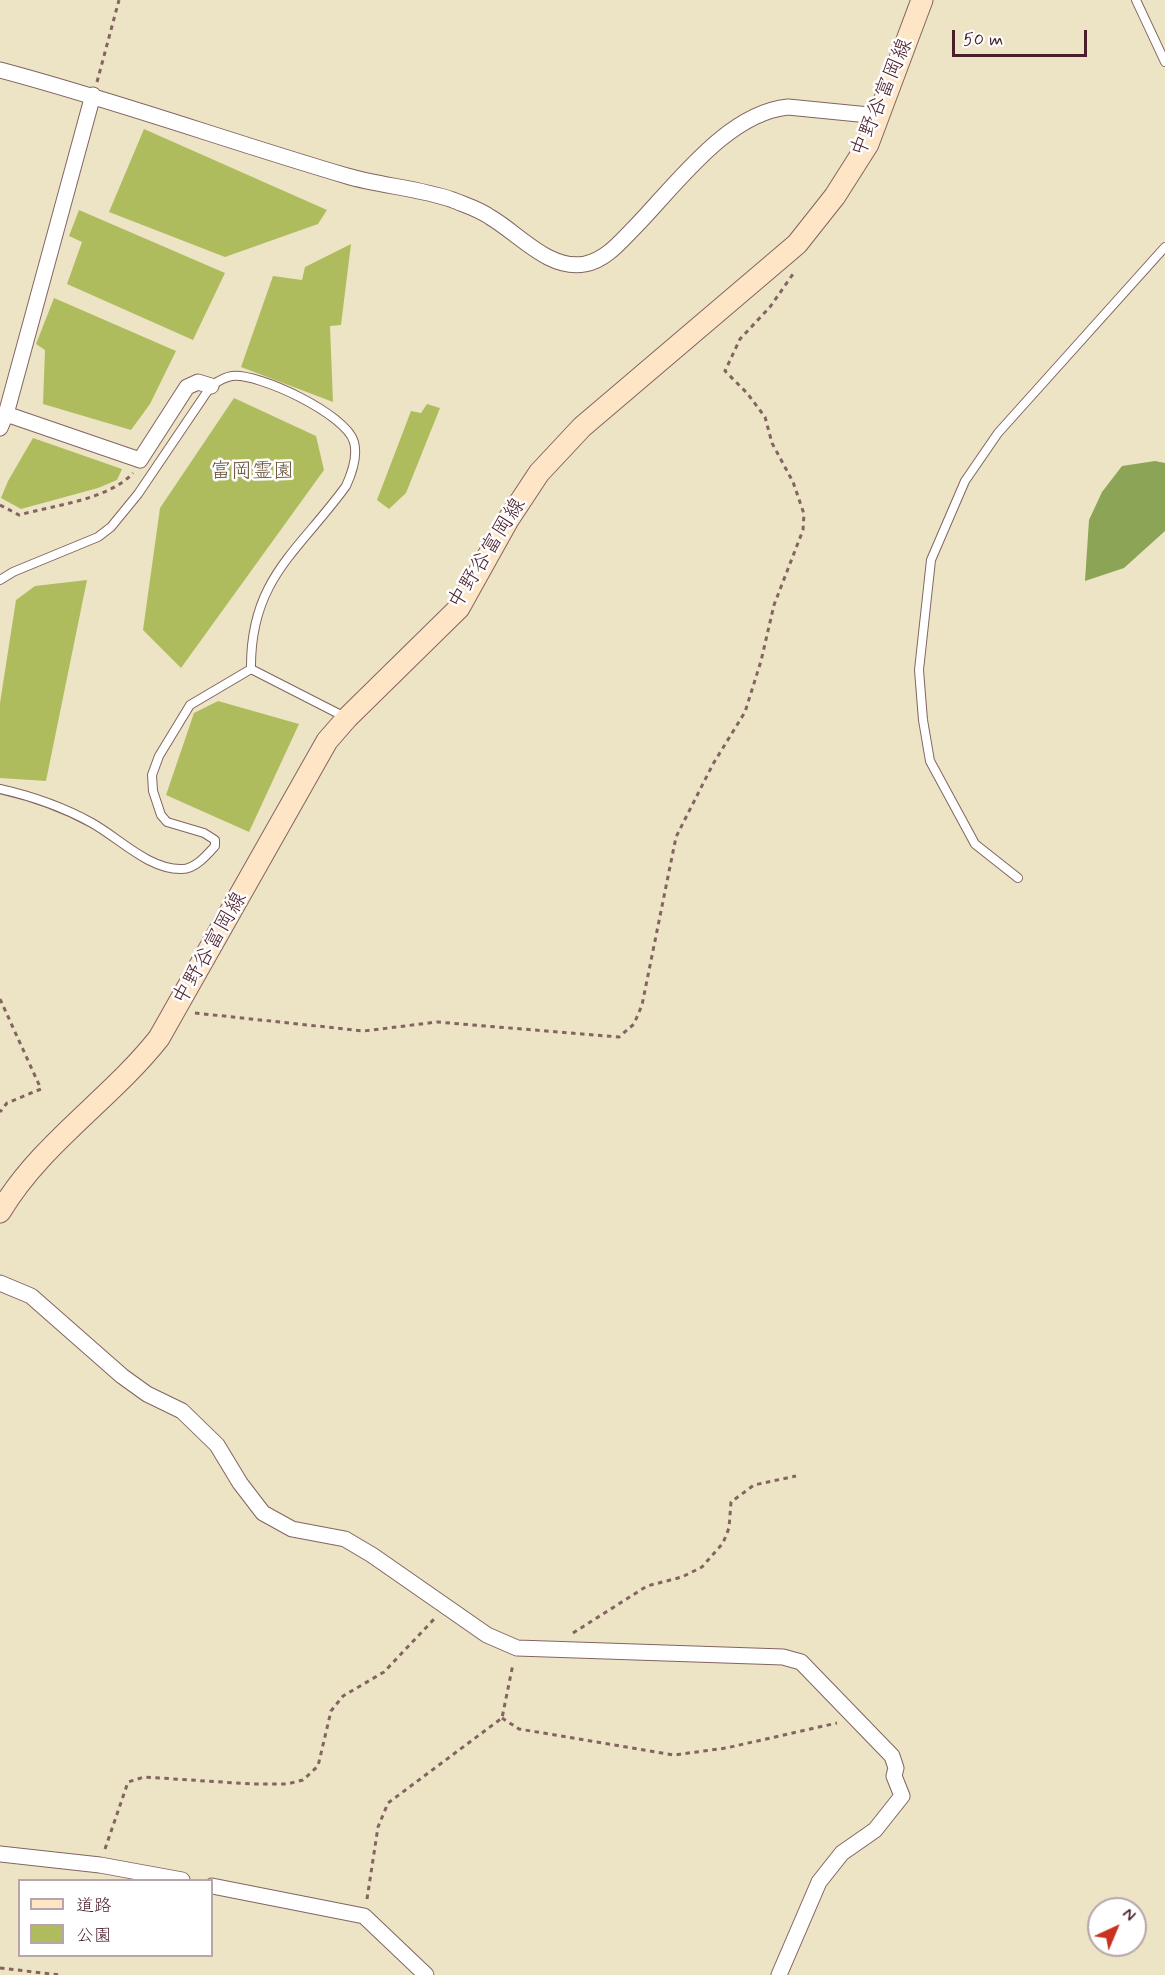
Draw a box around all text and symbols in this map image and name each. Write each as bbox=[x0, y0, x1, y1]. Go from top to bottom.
scale bar bbox=[955, 18, 1090, 56]
text: 50 m bbox=[963, 28, 1003, 52]
street label: 中野谷富岡線 bbox=[847, 35, 919, 161]
park label: 富岡霊園 bbox=[210, 460, 294, 486]
street label: 中野谷富岡線 bbox=[444, 494, 532, 614]
street label: 中野谷富岡線 bbox=[169, 888, 253, 1010]
legend bbox=[18, 1879, 213, 1957]
text: 道路 bbox=[76, 1894, 112, 1918]
north arrow bbox=[1087, 1897, 1147, 1957]
text: N bbox=[1117, 1904, 1140, 1926]
text: 公園 bbox=[76, 1924, 112, 1948]

